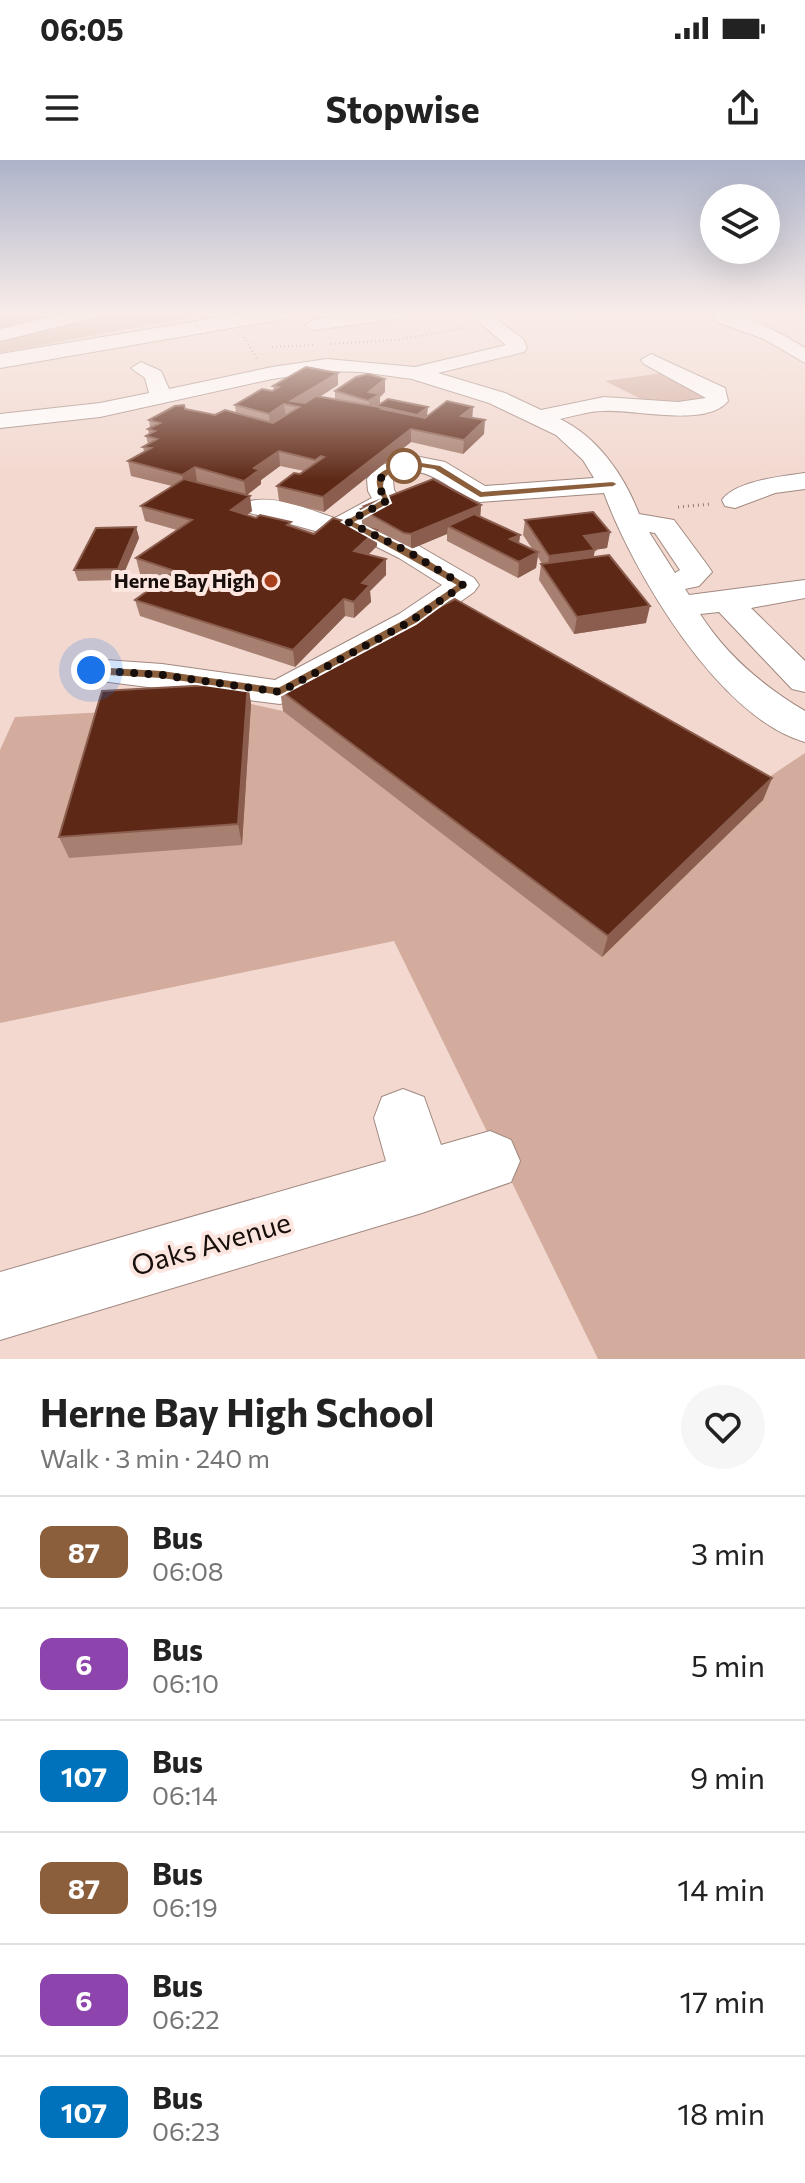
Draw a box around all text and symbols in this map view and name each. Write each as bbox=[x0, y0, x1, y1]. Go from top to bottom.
text: 06:05 bbox=[40, 10, 124, 47]
icon: menu bbox=[40, 86, 84, 130]
text: Stopwise bbox=[325, 86, 480, 130]
icon: share bbox=[721, 86, 765, 130]
map controls bbox=[700, 184, 780, 264]
button: layers bbox=[700, 184, 780, 264]
unlabelled marker bbox=[387, 449, 421, 483]
place label: Herne Bay High bbox=[114, 568, 255, 592]
marker: Herne Bay High bbox=[262, 572, 280, 590]
your location bbox=[71, 650, 111, 690]
street label: Oaks Avenue bbox=[127, 1204, 294, 1282]
button: heart bbox=[681, 1385, 765, 1469]
text: Herne Bay High School bbox=[40, 1388, 434, 1435]
text: Walk · 3 min · 240 m bbox=[40, 1442, 270, 1473]
text: Bus bbox=[152, 1518, 203, 1555]
text: 3 min bbox=[691, 1534, 765, 1571]
text: 87 bbox=[68, 1535, 100, 1569]
text: 06:08 bbox=[152, 1555, 224, 1586]
text: Bus bbox=[152, 1630, 203, 1667]
text: 5 min bbox=[691, 1646, 765, 1683]
text: 6 bbox=[75, 1647, 93, 1681]
text: 06:10 bbox=[152, 1667, 219, 1698]
text: Bus bbox=[152, 1742, 203, 1779]
text: 9 min bbox=[690, 1758, 765, 1795]
text: 107 bbox=[61, 1759, 107, 1793]
text: 06:14 bbox=[152, 1779, 218, 1810]
text: Bus bbox=[152, 1854, 203, 1891]
text: 14 min bbox=[677, 1870, 765, 1907]
text: 87 bbox=[68, 1871, 100, 1905]
text: 06:19 bbox=[152, 1891, 218, 1922]
text: Bus bbox=[152, 1966, 203, 2003]
text: 17 min bbox=[680, 1982, 765, 2019]
text: 6 bbox=[75, 1983, 93, 2017]
text: 06:22 bbox=[152, 2003, 220, 2034]
text: Bus bbox=[152, 2078, 203, 2115]
text: 18 min bbox=[677, 2094, 765, 2131]
text: 107 bbox=[61, 2095, 107, 2129]
text: 06:23 bbox=[152, 2115, 220, 2146]

